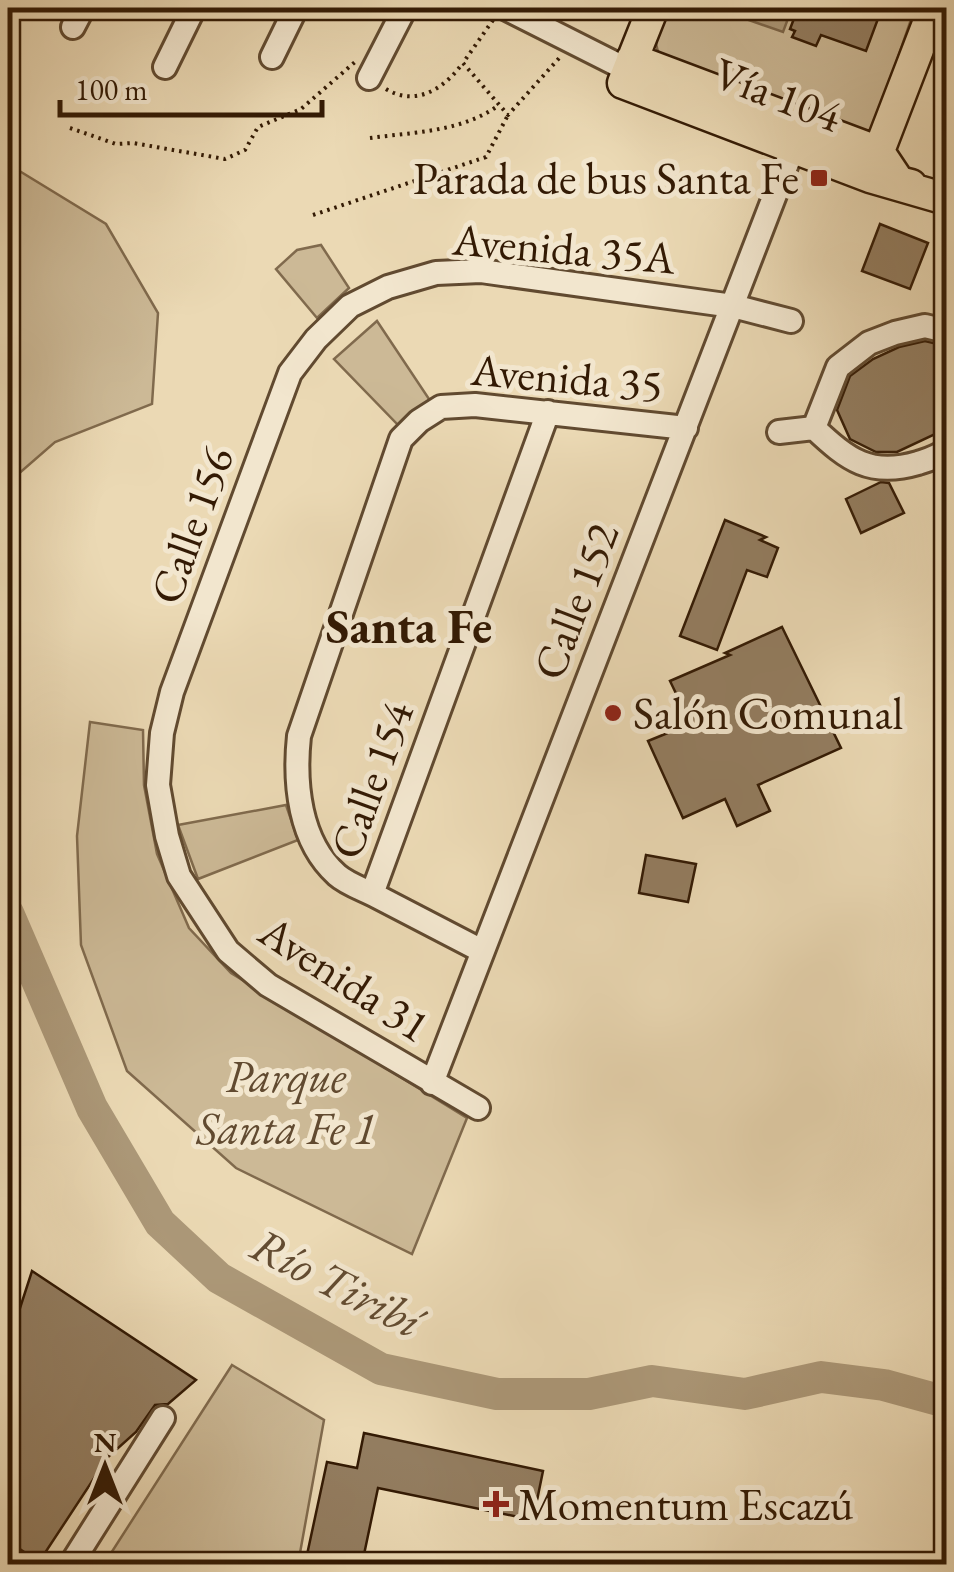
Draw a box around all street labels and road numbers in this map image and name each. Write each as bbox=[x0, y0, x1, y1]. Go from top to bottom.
street label: Vía 104 bbox=[706, 43, 850, 145]
street label: Avenida 35A bbox=[449, 209, 678, 287]
street label: Avenida 35 bbox=[468, 340, 665, 414]
street label: Calle 156 bbox=[136, 439, 246, 611]
street label: Calle 152 bbox=[519, 514, 631, 687]
street label: Calle 154 bbox=[316, 693, 426, 866]
street label: Avenida 31 bbox=[248, 901, 441, 1055]

